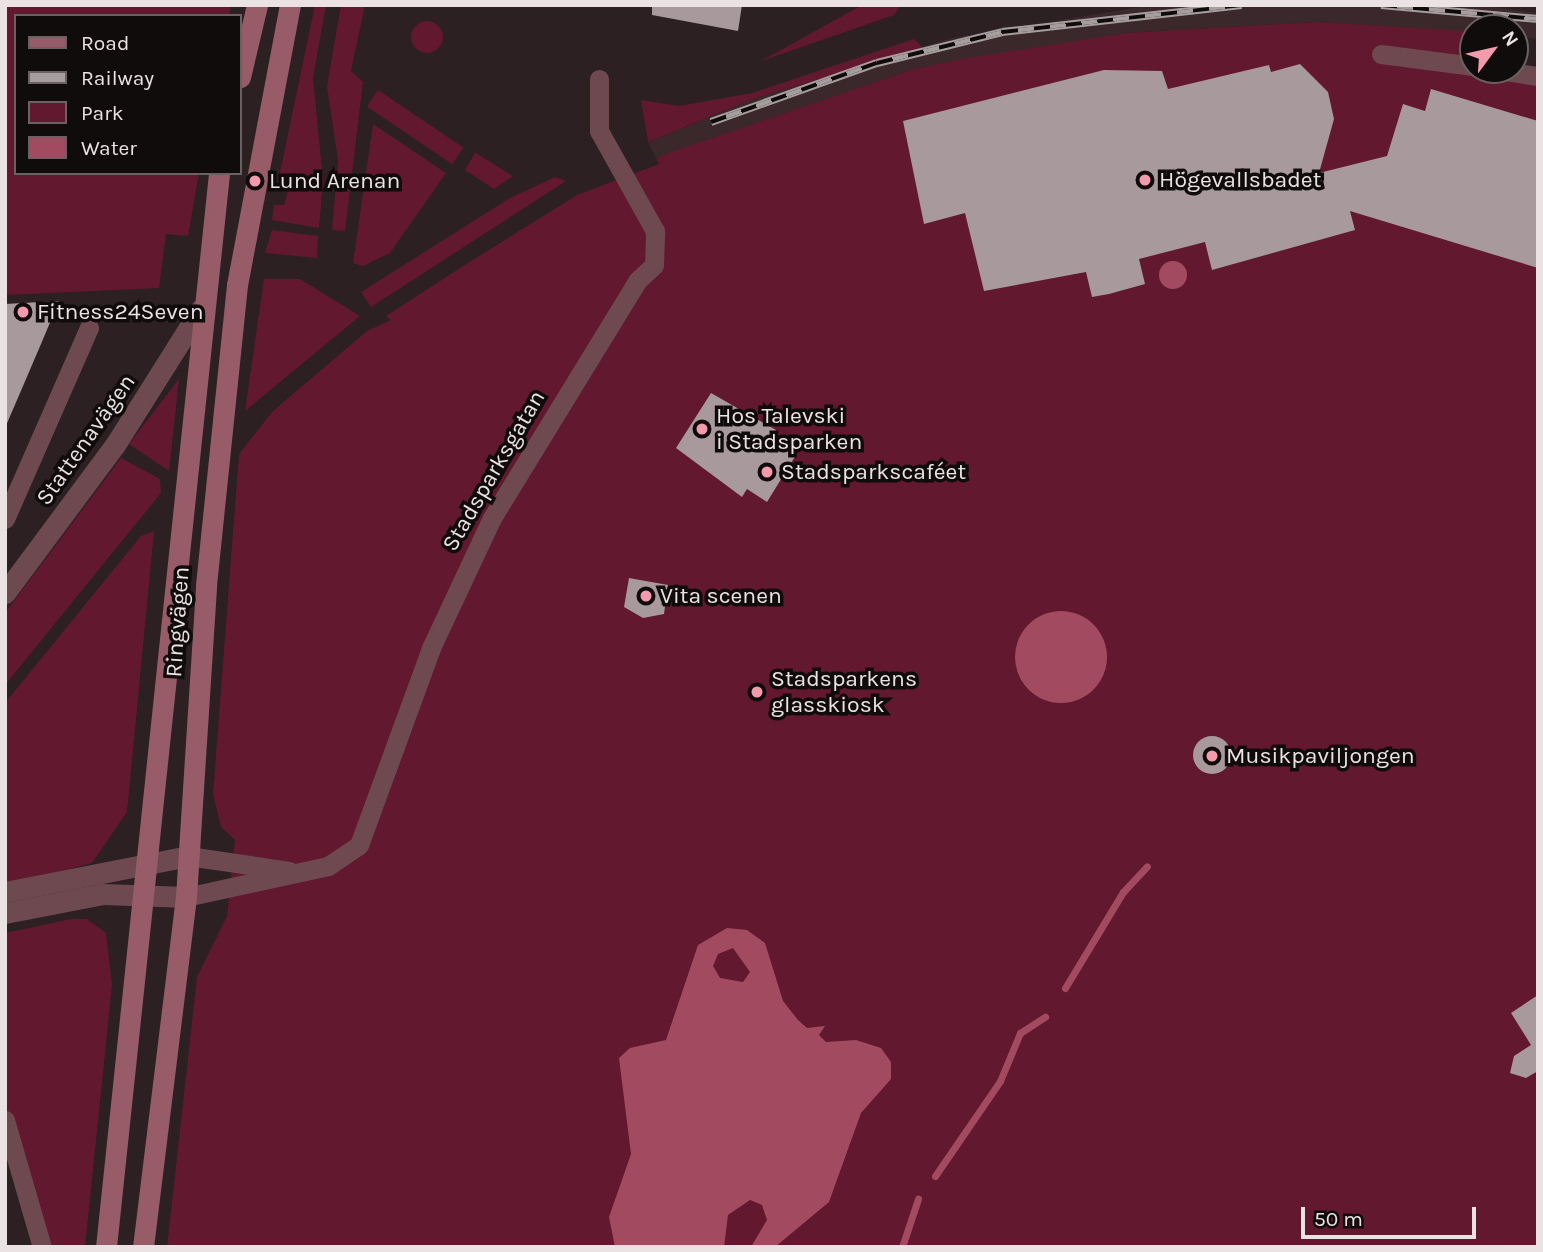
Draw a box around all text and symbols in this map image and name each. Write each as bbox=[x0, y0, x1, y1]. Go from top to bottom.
legend bbox=[14, 14, 242, 175]
north arrow bbox=[1459, 14, 1529, 84]
text: N bbox=[1497, 27, 1523, 50]
text: Road bbox=[81, 31, 129, 55]
text: Railway bbox=[81, 66, 154, 90]
text: Park bbox=[81, 101, 124, 125]
text: Water bbox=[81, 136, 137, 160]
place label: Högevallsbadet bbox=[1159, 166, 1321, 194]
place label: Lund Arenan bbox=[269, 167, 400, 195]
marker: Högevallsbadet bbox=[1137, 172, 1153, 188]
marker: Lund Arenan bbox=[247, 173, 263, 189]
place label: Fitness24Seven bbox=[37, 298, 204, 326]
marker: Fitness24Seven bbox=[15, 304, 31, 320]
street label: Stattenavägen bbox=[31, 369, 141, 511]
street label: Stadsparksgatan bbox=[437, 386, 551, 556]
place label: Hos Talevski i Stadsparken bbox=[716, 402, 862, 456]
marker: Hos Talevski i Stadsparken bbox=[694, 421, 710, 437]
place label: Stadsparkscaféet bbox=[781, 458, 966, 486]
marker: Stadsparkscaféet bbox=[759, 464, 775, 480]
street label: Ringvägen bbox=[160, 566, 196, 678]
place label: Vita scenen bbox=[660, 582, 782, 610]
marker: Vita scenen bbox=[638, 588, 654, 604]
place label: Stadsparkens glasskiosk bbox=[771, 665, 917, 719]
marker: Stadsparkens glasskiosk bbox=[749, 684, 765, 700]
place label: Musikpaviljongen bbox=[1226, 742, 1415, 770]
marker: Musikpaviljongen bbox=[1204, 748, 1220, 764]
scale bar bbox=[1305, 1192, 1480, 1236]
text: 50 m bbox=[1314, 1207, 1363, 1231]

